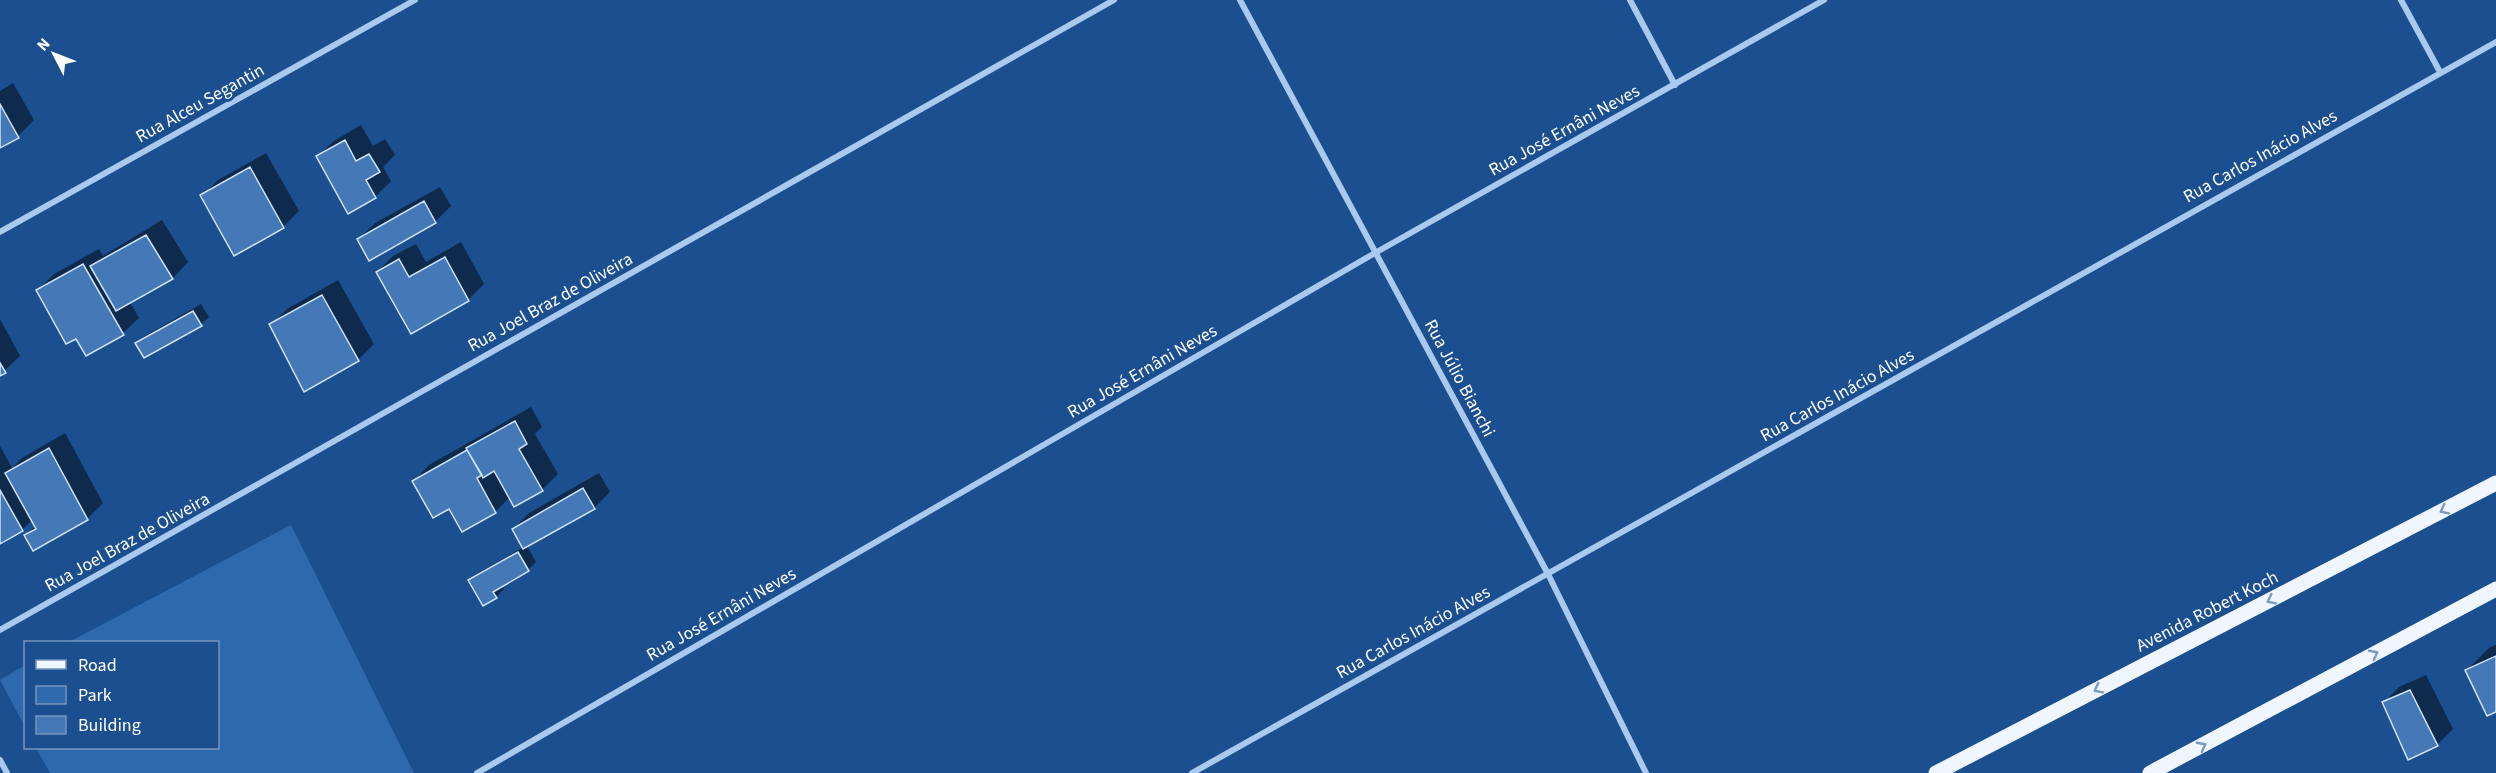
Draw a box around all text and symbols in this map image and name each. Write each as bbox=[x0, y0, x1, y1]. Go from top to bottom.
north arrow bbox=[24, 24, 84, 84]
text: N bbox=[32, 33, 55, 56]
street label: Rua Alceu Segantin bbox=[131, 58, 269, 149]
street label: Rua José Ernâni Neves bbox=[1484, 79, 1644, 182]
street label: Rua Carlos Inácio Alves bbox=[2179, 104, 2342, 209]
street label: Rua Joel Braz de Oliveira bbox=[463, 247, 637, 358]
street label: Rua Júlio Bianchi bbox=[1418, 315, 1501, 441]
street label: Rua José Ernâni Neves bbox=[1063, 318, 1222, 425]
street label: Rua Carlos Inácio Alves bbox=[1756, 343, 1919, 448]
street label: Rua Joel Braz de Oliveira bbox=[40, 487, 214, 598]
one-way arrow bbox=[2440, 503, 2450, 514]
street label: Rua José Ernâni Neves bbox=[642, 561, 801, 668]
street label: Avenida Robert Koch bbox=[2132, 565, 2283, 658]
street label: Rua Carlos Inácio Alves bbox=[1332, 580, 1495, 685]
one-way arrow bbox=[2266, 592, 2277, 604]
legend bbox=[24, 641, 219, 749]
one-way arrow bbox=[2368, 650, 2378, 661]
text: Road bbox=[78, 653, 117, 678]
one-way arrow bbox=[2093, 682, 2104, 694]
text: Park bbox=[78, 683, 112, 708]
text: Building bbox=[78, 713, 141, 738]
one-way arrow bbox=[2195, 741, 2206, 753]

